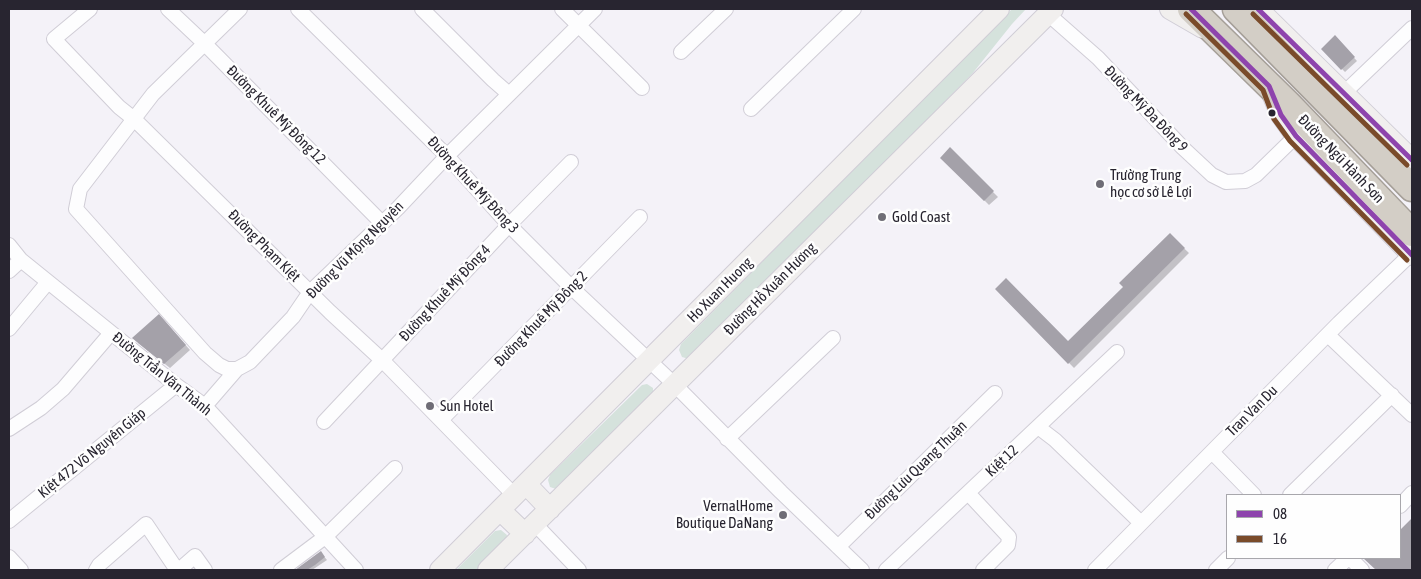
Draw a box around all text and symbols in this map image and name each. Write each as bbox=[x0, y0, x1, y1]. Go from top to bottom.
street label: Đường Khuê Mỹ Đông 12 bbox=[223, 62, 329, 168]
street label: Đường Mỹ Đa Đông 9 bbox=[1100, 62, 1192, 156]
unlabelled marker bbox=[1267, 108, 1277, 118]
street label: Đường Ngũ Hành Sơn bbox=[1294, 111, 1388, 207]
street label: Đường Khuê Mỹ Đông 3 bbox=[424, 133, 522, 237]
place label: Trường Trung học cơ sở Lê Lợi bbox=[1110, 166, 1192, 201]
marker: Trường Trung học cơ sở Lê Lợi bbox=[1094, 178, 1106, 190]
street label: Đường Vũ Mộng Nguyên bbox=[303, 198, 407, 302]
street label: Đường Phạm Kiệt bbox=[224, 206, 304, 286]
place label: Gold Coast bbox=[892, 208, 950, 226]
marker: Gold Coast bbox=[876, 211, 888, 223]
street label: Đường Hồ Xuân Hương bbox=[720, 239, 820, 339]
street label: Đường Khuê Mỹ Đông 4 bbox=[396, 241, 494, 345]
street label: Ho Xuan Huong bbox=[684, 254, 756, 326]
street label: Đường Khuê Mỹ Đông 2 bbox=[491, 268, 591, 370]
street label: Đường Trần Văn Thành bbox=[109, 328, 215, 420]
street label: Tran Van Du bbox=[1223, 382, 1281, 440]
place label: Sun Hotel bbox=[440, 397, 494, 415]
marker: Sun Hotel bbox=[424, 400, 436, 412]
street label: Kiệt 472 Võ Nguyên Giáp bbox=[35, 404, 149, 502]
street label: Đường Lưu Quang Thuận bbox=[861, 417, 971, 523]
street label: Kiệt 12 bbox=[982, 441, 1022, 481]
legend bbox=[1226, 494, 1401, 559]
place label: VernalHome Boutique DaNang bbox=[676, 497, 773, 532]
text: 08 bbox=[1273, 505, 1287, 522]
marker: VernalHome Boutique DaNang bbox=[777, 509, 789, 521]
text: 16 bbox=[1273, 530, 1287, 547]

